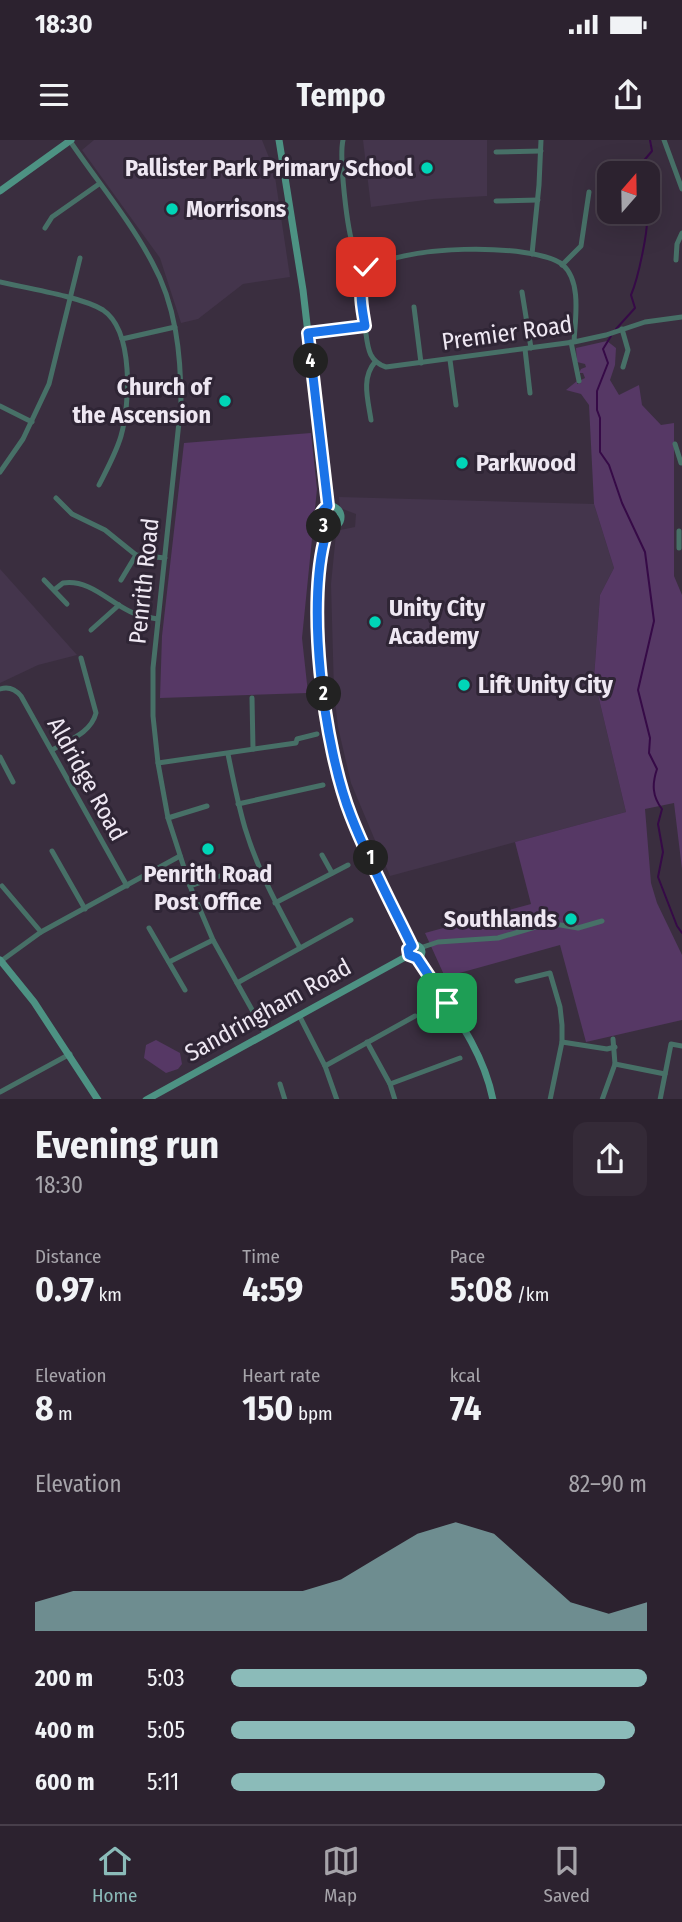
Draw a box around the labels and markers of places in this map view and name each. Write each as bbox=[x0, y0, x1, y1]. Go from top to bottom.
place label: Pallister Park Primary School bbox=[125, 154, 413, 182]
marker: Pallister Park Primary School bbox=[419, 160, 435, 176]
place label: Morrisons bbox=[186, 195, 287, 223]
marker: Morrisons bbox=[164, 201, 180, 217]
pin bbox=[336, 237, 396, 297]
pin: 4 bbox=[294, 344, 328, 378]
place label: Church of the Ascension bbox=[72, 373, 213, 429]
marker: Church of the Ascension bbox=[217, 393, 233, 409]
place label: Parkwood bbox=[476, 449, 576, 477]
marker: Parkwood bbox=[454, 455, 470, 471]
pin: 3 bbox=[306, 508, 342, 544]
place label: Unity City Academy bbox=[388, 594, 486, 650]
marker: Unity City Academy bbox=[367, 614, 383, 630]
place label: Lift Unity City bbox=[478, 671, 614, 699]
pin: 2 bbox=[306, 676, 342, 712]
marker: Lift Unity City bbox=[456, 677, 472, 693]
pin: 1 bbox=[354, 840, 388, 876]
marker: Penrith Road Post Office bbox=[200, 841, 216, 857]
place label: Penrith Road Post Office bbox=[144, 860, 272, 916]
place label: Southlands bbox=[444, 905, 557, 933]
marker: Southlands bbox=[563, 911, 579, 927]
pin bbox=[417, 973, 477, 1033]

